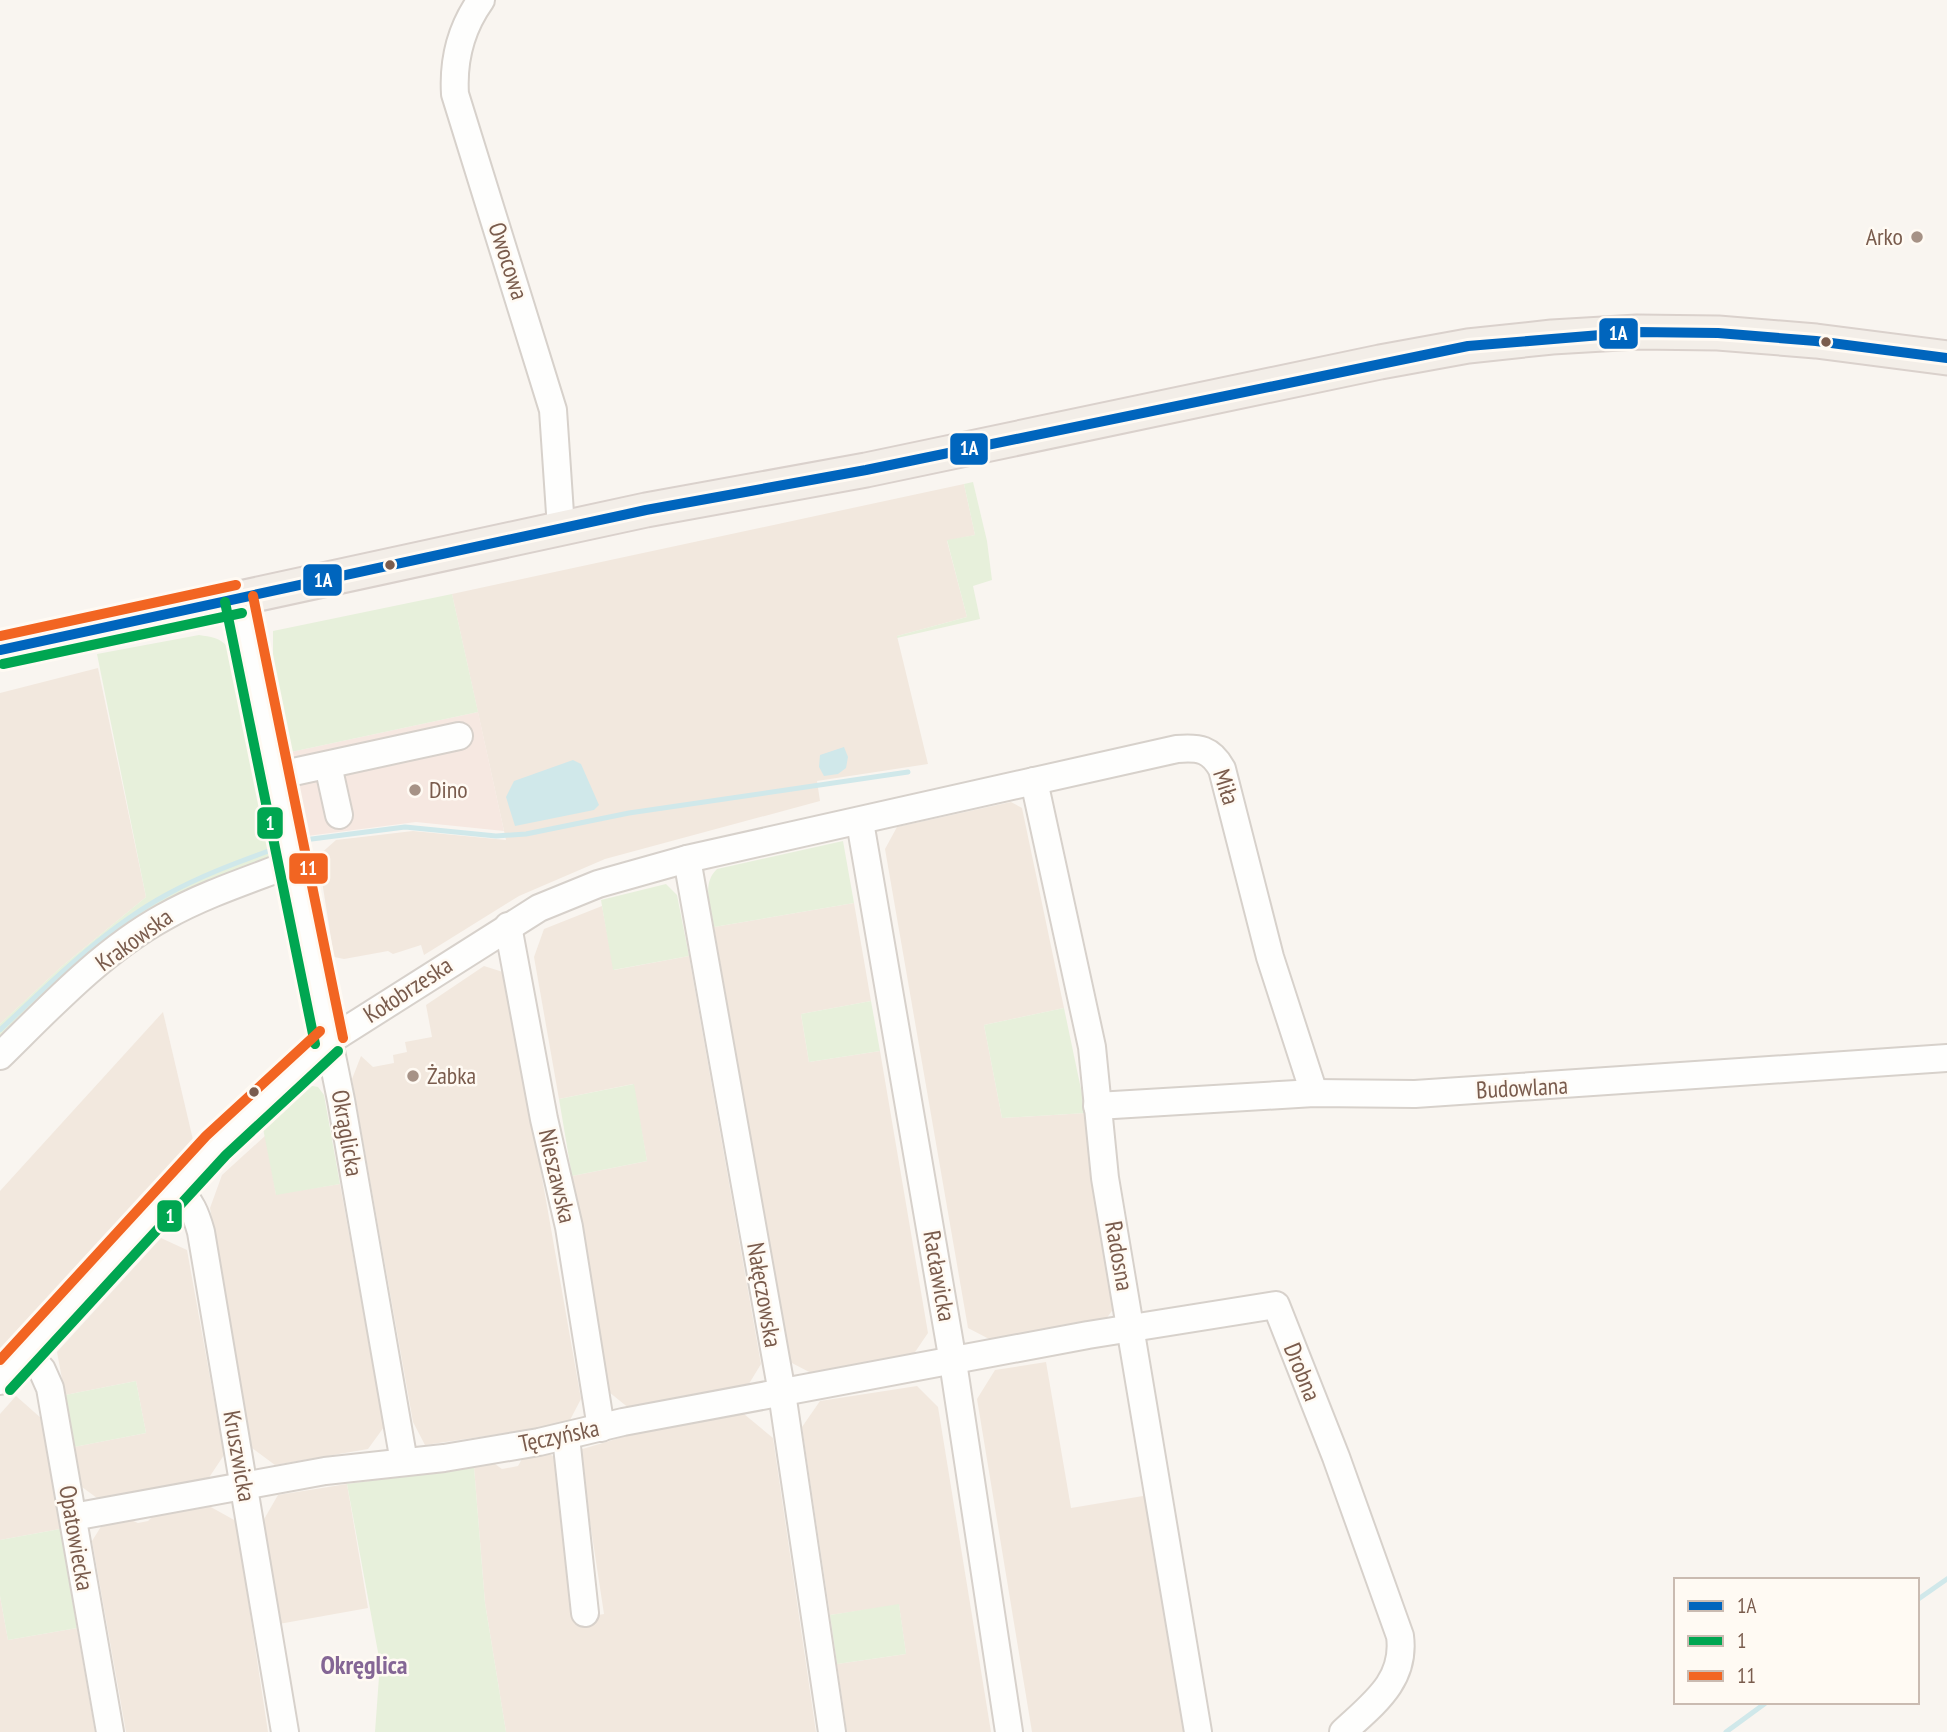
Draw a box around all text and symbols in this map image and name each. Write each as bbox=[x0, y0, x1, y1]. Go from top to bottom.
street label: Owocowa bbox=[481, 218, 536, 303]
place label: Arko bbox=[1866, 221, 1903, 252]
marker: Arko bbox=[1909, 229, 1925, 245]
line badge: 1A bbox=[1598, 317, 1639, 350]
text: 1A bbox=[1609, 321, 1628, 345]
unlabelled marker bbox=[1819, 335, 1833, 349]
line badge: 1A bbox=[949, 432, 989, 466]
text: 1A bbox=[960, 436, 979, 460]
unlabelled marker bbox=[383, 558, 397, 572]
line badge: 1A bbox=[302, 563, 343, 597]
text: 1A bbox=[314, 568, 333, 592]
street label: Miła bbox=[1206, 765, 1247, 809]
place label: Dino bbox=[429, 774, 468, 805]
marker: Dino bbox=[407, 782, 423, 798]
line badge: 1 bbox=[256, 806, 284, 840]
text: 1 bbox=[265, 811, 275, 835]
line badge: 11 bbox=[288, 852, 329, 885]
text: 11 bbox=[299, 856, 317, 880]
street label: Krakowska bbox=[89, 901, 178, 978]
street label: Kołobrzeska bbox=[358, 949, 458, 1030]
place label: Żabka bbox=[427, 1060, 476, 1091]
marker: Żabka bbox=[405, 1068, 421, 1084]
street label: Budowlana bbox=[1475, 1070, 1569, 1105]
unlabelled marker bbox=[247, 1085, 261, 1099]
street label: Okrąglicka bbox=[325, 1087, 370, 1179]
street label: Nieszawska bbox=[532, 1126, 583, 1226]
line badge: 1 bbox=[156, 1199, 183, 1233]
text: 1 bbox=[165, 1204, 175, 1228]
street label: Radosna bbox=[1098, 1219, 1141, 1293]
street label: Racławicka bbox=[916, 1228, 963, 1324]
street label: Nałęczowska bbox=[740, 1240, 789, 1350]
street label: Drobna bbox=[1277, 1338, 1328, 1405]
street label: Kruszwicka bbox=[216, 1408, 263, 1504]
street label: Tęczyńska bbox=[516, 1412, 602, 1459]
street label: Opatowiecka bbox=[52, 1483, 101, 1593]
legend bbox=[1674, 1578, 1919, 1704]
text: 1A bbox=[1737, 1592, 1756, 1619]
text: 1 bbox=[1737, 1627, 1746, 1654]
district label: Okręglica bbox=[320, 1648, 408, 1681]
text: 11 bbox=[1737, 1662, 1756, 1689]

